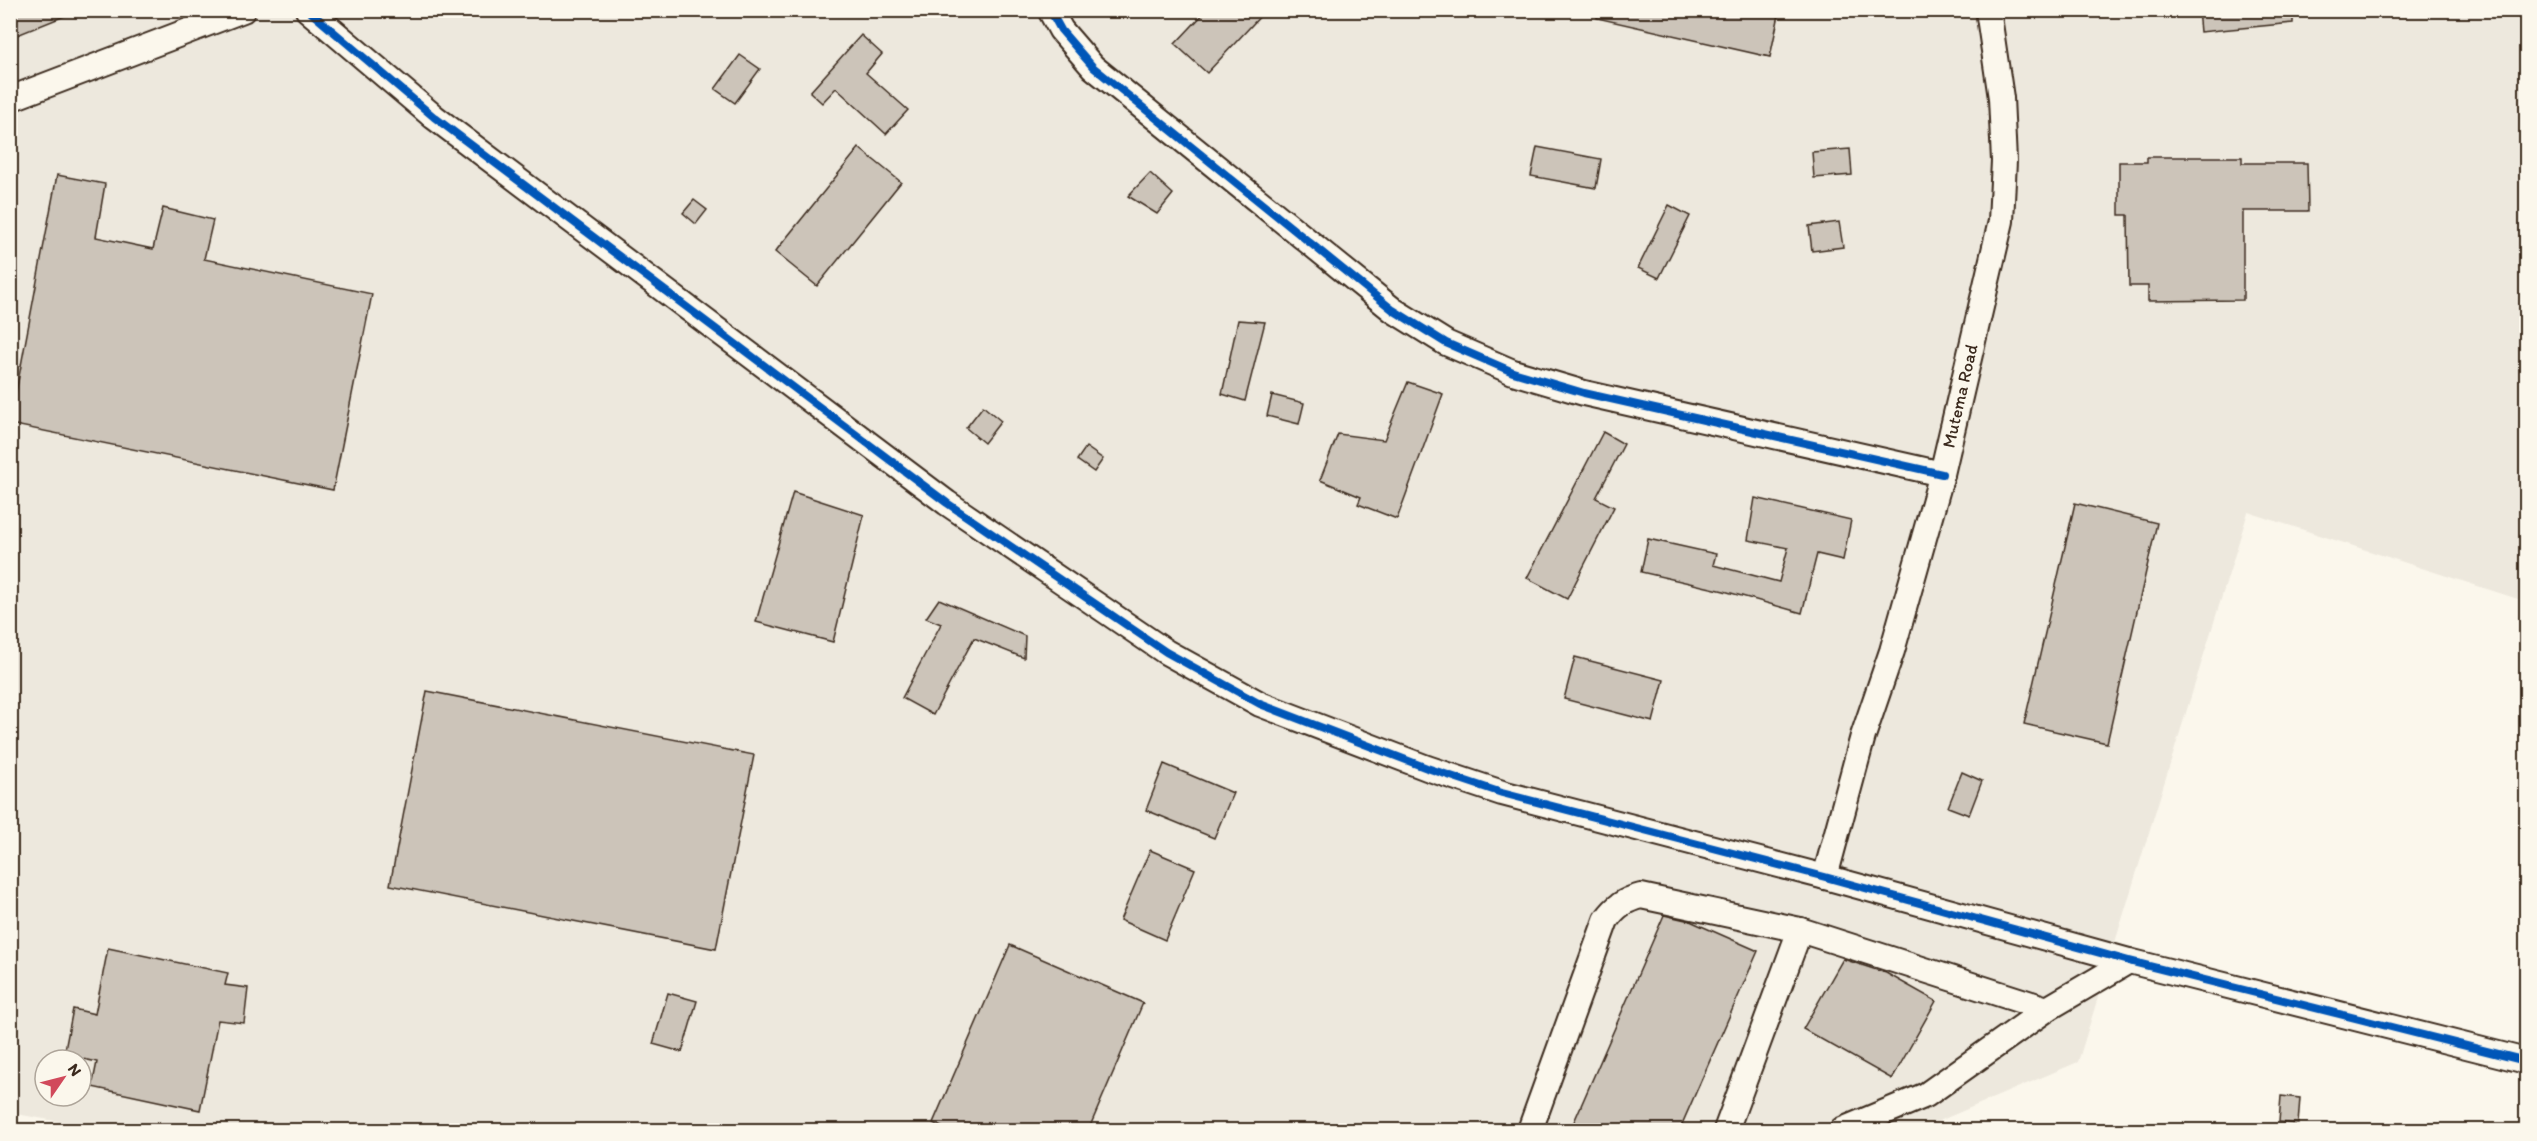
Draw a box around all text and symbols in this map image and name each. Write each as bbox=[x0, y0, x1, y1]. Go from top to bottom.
street label: Mutema Road bbox=[1937, 342, 1983, 450]
north arrow bbox=[33, 1048, 93, 1108]
text: N bbox=[64, 1060, 86, 1080]

